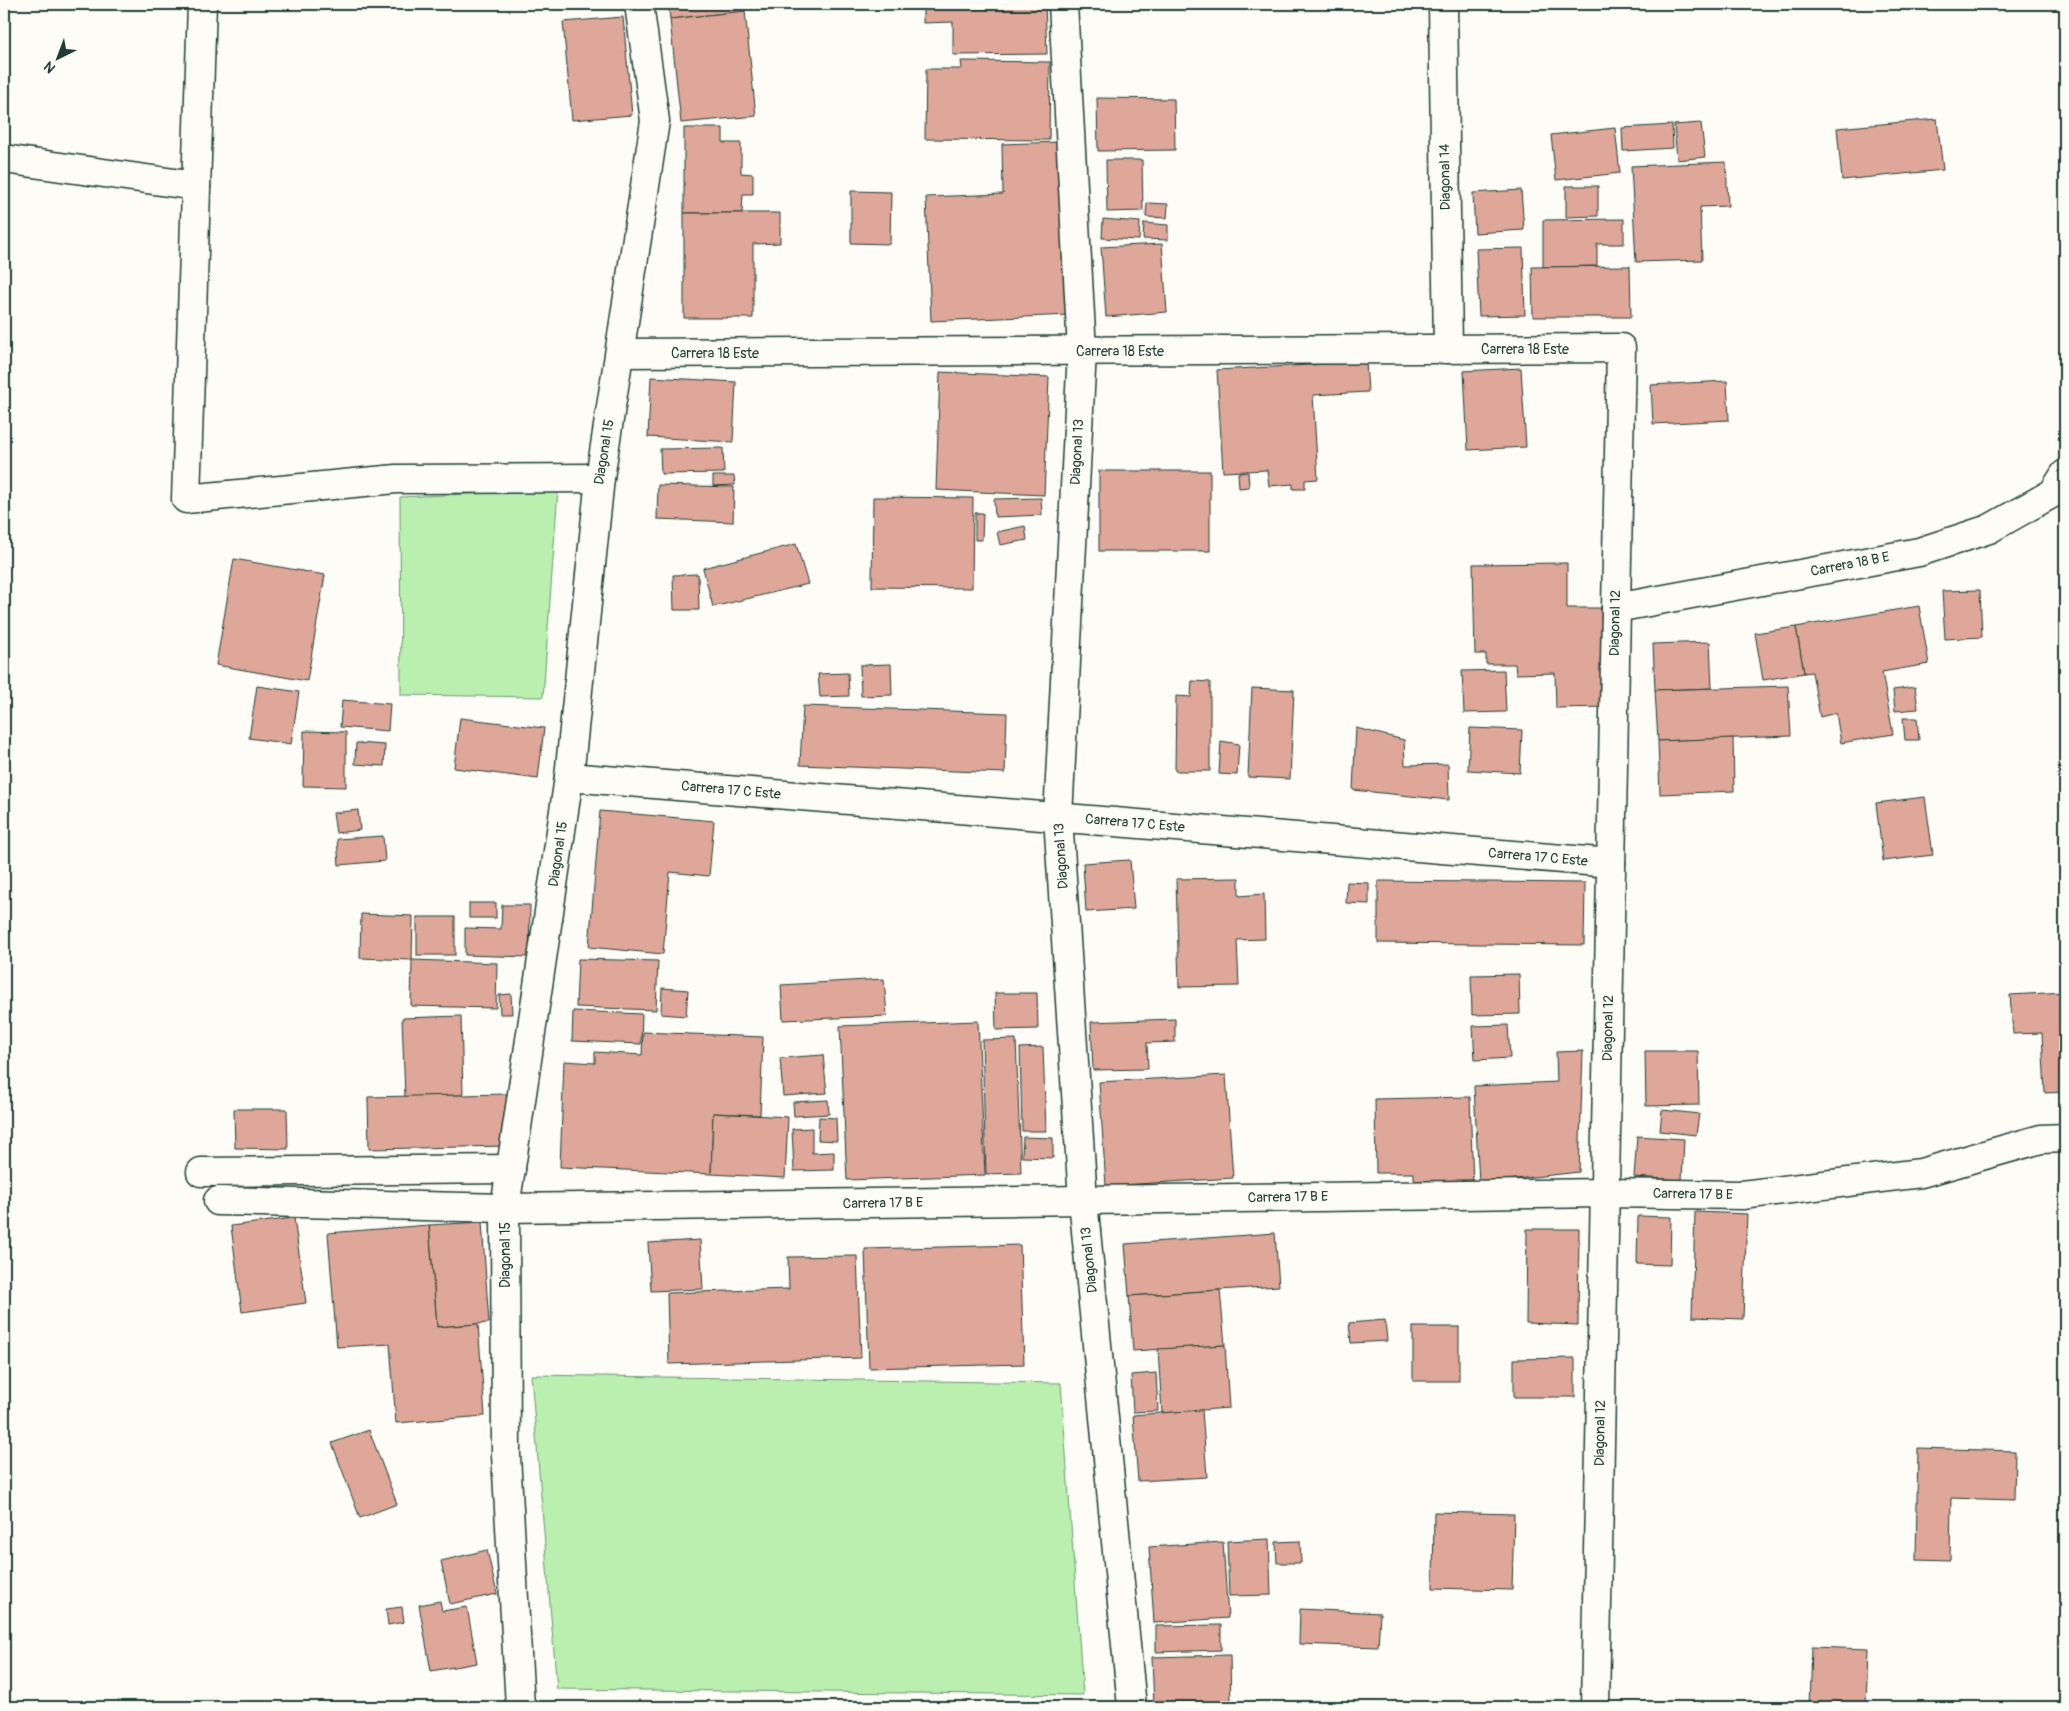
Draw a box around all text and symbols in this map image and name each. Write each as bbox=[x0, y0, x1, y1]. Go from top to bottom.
north arrow bbox=[32, 32, 82, 82]
text: N bbox=[40, 58, 59, 77]
street label: Diagonal 14 bbox=[1436, 144, 1454, 210]
street label: Carrera 18 Este bbox=[1481, 341, 1569, 358]
street label: Carrera 18 Este bbox=[1076, 343, 1164, 360]
street label: Carrera 18 Este bbox=[671, 345, 759, 362]
street label: Diagonal 15 bbox=[590, 418, 618, 486]
street label: Diagonal 13 bbox=[1067, 418, 1087, 486]
street label: Carrera 18 B E bbox=[1809, 548, 1891, 580]
street label: Diagonal 12 bbox=[1606, 590, 1624, 656]
street label: Carrera 17 C Este bbox=[680, 777, 782, 803]
street label: Carrera 17 C Este bbox=[1084, 810, 1186, 836]
street label: Diagonal 15 bbox=[545, 820, 571, 888]
street label: Diagonal 13 bbox=[1050, 822, 1072, 890]
street label: Carrera 17 C Este bbox=[1487, 844, 1589, 870]
street label: Diagonal 12 bbox=[1599, 995, 1617, 1061]
street label: Carrera 17 B E bbox=[1653, 1185, 1733, 1203]
street label: Carrera 17 B E bbox=[1248, 1188, 1328, 1206]
street label: Carrera 17 B E bbox=[843, 1194, 923, 1212]
street label: Diagonal 15 bbox=[497, 1222, 514, 1288]
street label: Diagonal 13 bbox=[1077, 1226, 1101, 1294]
street label: Diagonal 12 bbox=[1591, 1400, 1609, 1466]

